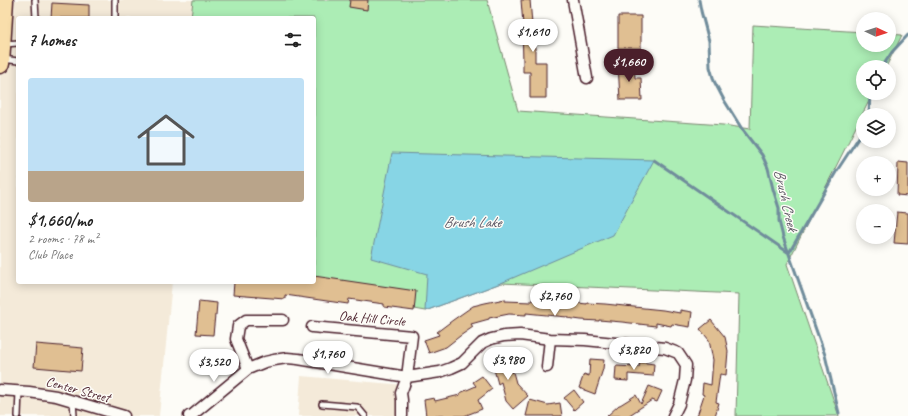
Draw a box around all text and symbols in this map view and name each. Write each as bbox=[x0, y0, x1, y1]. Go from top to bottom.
north arrow bbox=[856, 12, 896, 52]
map controls bbox=[856, 12, 896, 244]
pin: $1,610 bbox=[500, 19, 566, 53]
text: $1,610 bbox=[517, 24, 549, 40]
icon: filters bbox=[282, 29, 304, 51]
text: 7 homes bbox=[28, 30, 76, 51]
pin: $1,660 bbox=[596, 49, 662, 83]
text: $1,660 bbox=[613, 54, 645, 70]
button: locate bbox=[856, 60, 896, 100]
icon: home bbox=[130, 104, 202, 176]
button: layers bbox=[856, 108, 896, 148]
button: + bbox=[856, 156, 896, 196]
water label: Brush Creek bbox=[769, 168, 802, 235]
button: − bbox=[856, 204, 896, 244]
text: $1,660/mo bbox=[28, 210, 92, 231]
water label: Brush Lake bbox=[443, 213, 503, 232]
text: 2 rooms · 78 m² bbox=[28, 231, 98, 247]
text: Club Place bbox=[28, 247, 72, 263]
pin: $2,760 bbox=[522, 283, 588, 317]
text: $2,760 bbox=[539, 288, 571, 304]
street label: Oak Hill Circle bbox=[338, 307, 407, 330]
pin: $3,820 bbox=[601, 337, 667, 371]
pin: $1,760 bbox=[295, 341, 361, 375]
text: $3,820 bbox=[618, 342, 650, 358]
text: $1,760 bbox=[312, 346, 344, 362]
pin: $3,980 bbox=[475, 347, 541, 381]
pin: $3,520 bbox=[181, 349, 247, 383]
text: $3,980 bbox=[492, 352, 524, 368]
text: $3,520 bbox=[198, 354, 230, 370]
street label: Center Street bbox=[44, 373, 114, 407]

